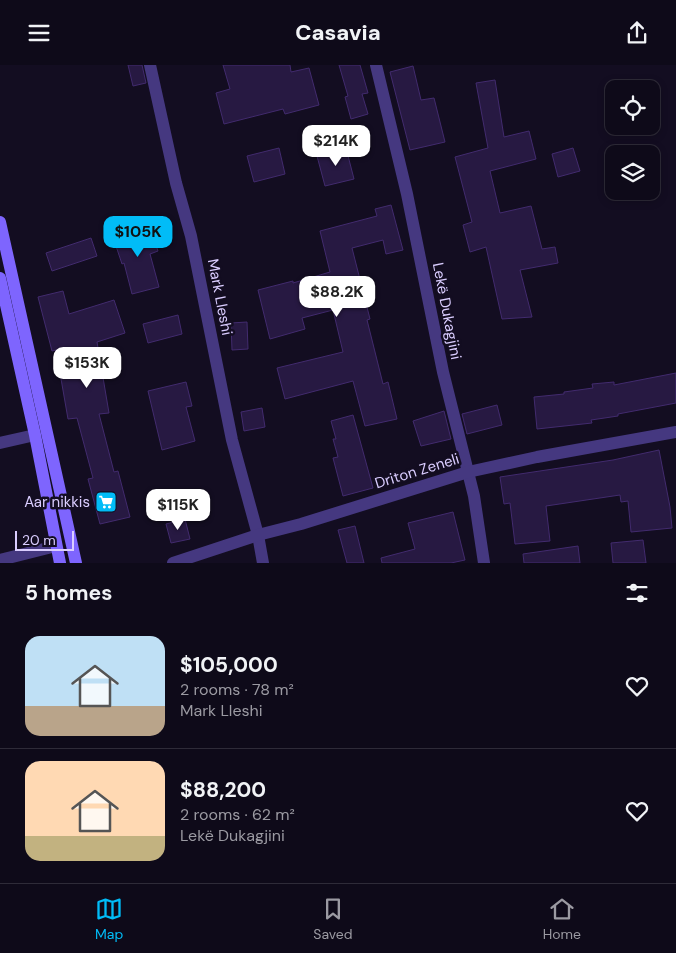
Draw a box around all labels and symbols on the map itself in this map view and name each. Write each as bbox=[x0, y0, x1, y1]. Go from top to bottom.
pin: $214K bbox=[301, 124, 371, 167]
pin: $105K bbox=[103, 215, 173, 258]
street label: Mark Lleshi bbox=[203, 257, 237, 337]
street label: Lekë Dukagjini bbox=[428, 261, 466, 361]
pin: $88.2K bbox=[296, 275, 378, 318]
pin: $153K bbox=[52, 347, 122, 389]
street label: Driton Zeneli bbox=[372, 449, 462, 493]
pin: $115K bbox=[143, 489, 213, 531]
supermarket icon: Aar nikkis bbox=[94, 490, 118, 514]
place label: Aar nikkis bbox=[24, 492, 90, 512]
scale bar bbox=[15, 528, 74, 551]

